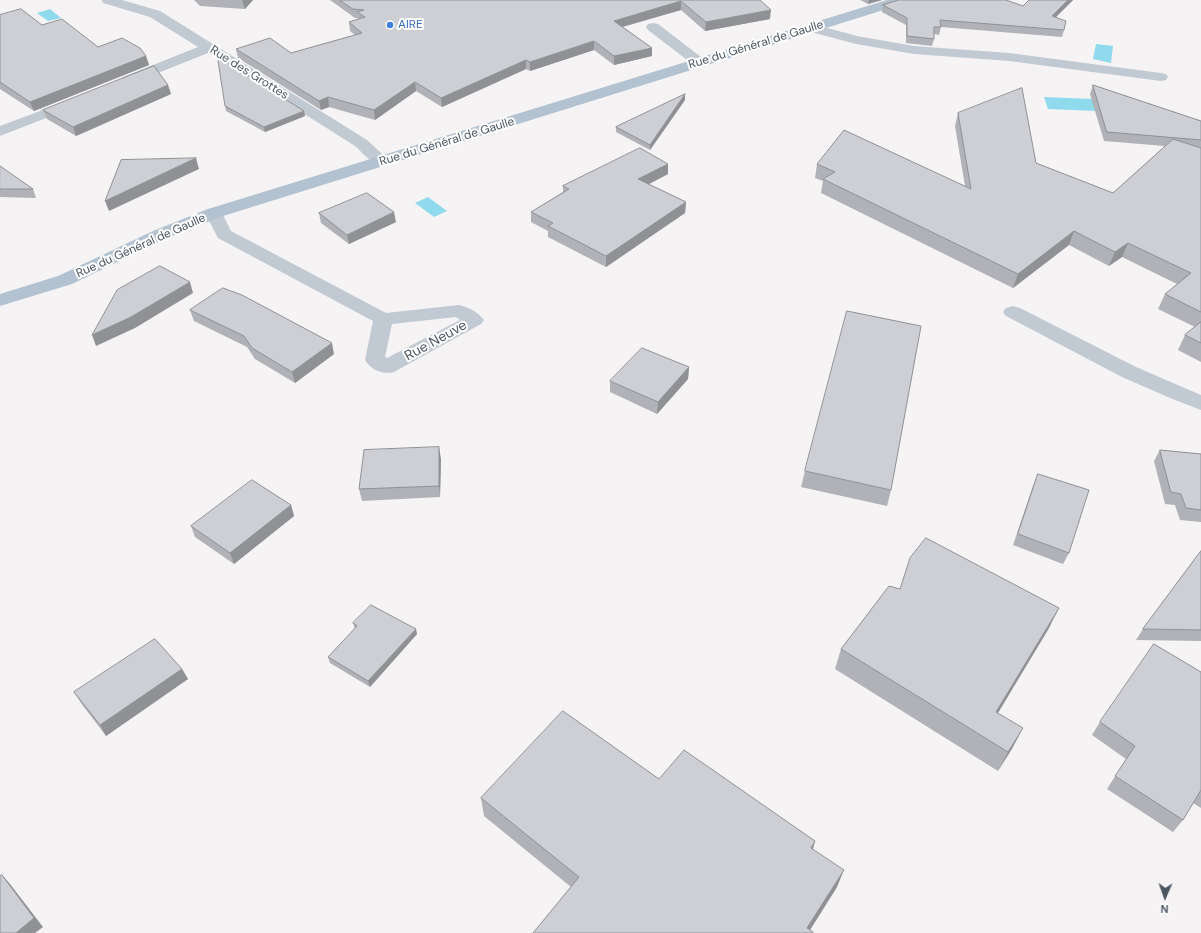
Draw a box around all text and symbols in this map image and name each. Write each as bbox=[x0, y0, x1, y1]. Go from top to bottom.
place label: AIRE bbox=[398, 18, 423, 32]
street label: Rue du Général de Gaulle bbox=[687, 18, 825, 72]
marker: AIRE bbox=[385, 20, 395, 30]
street label: Rue des Grottes bbox=[207, 43, 291, 103]
street label: Rue du Général de Gaulle bbox=[378, 115, 516, 169]
street label: Rue du Général de Gaulle bbox=[74, 211, 208, 281]
street label: Rue Neuve bbox=[402, 317, 470, 365]
north arrow bbox=[1145, 877, 1185, 917]
text: N bbox=[1160, 902, 1169, 916]

